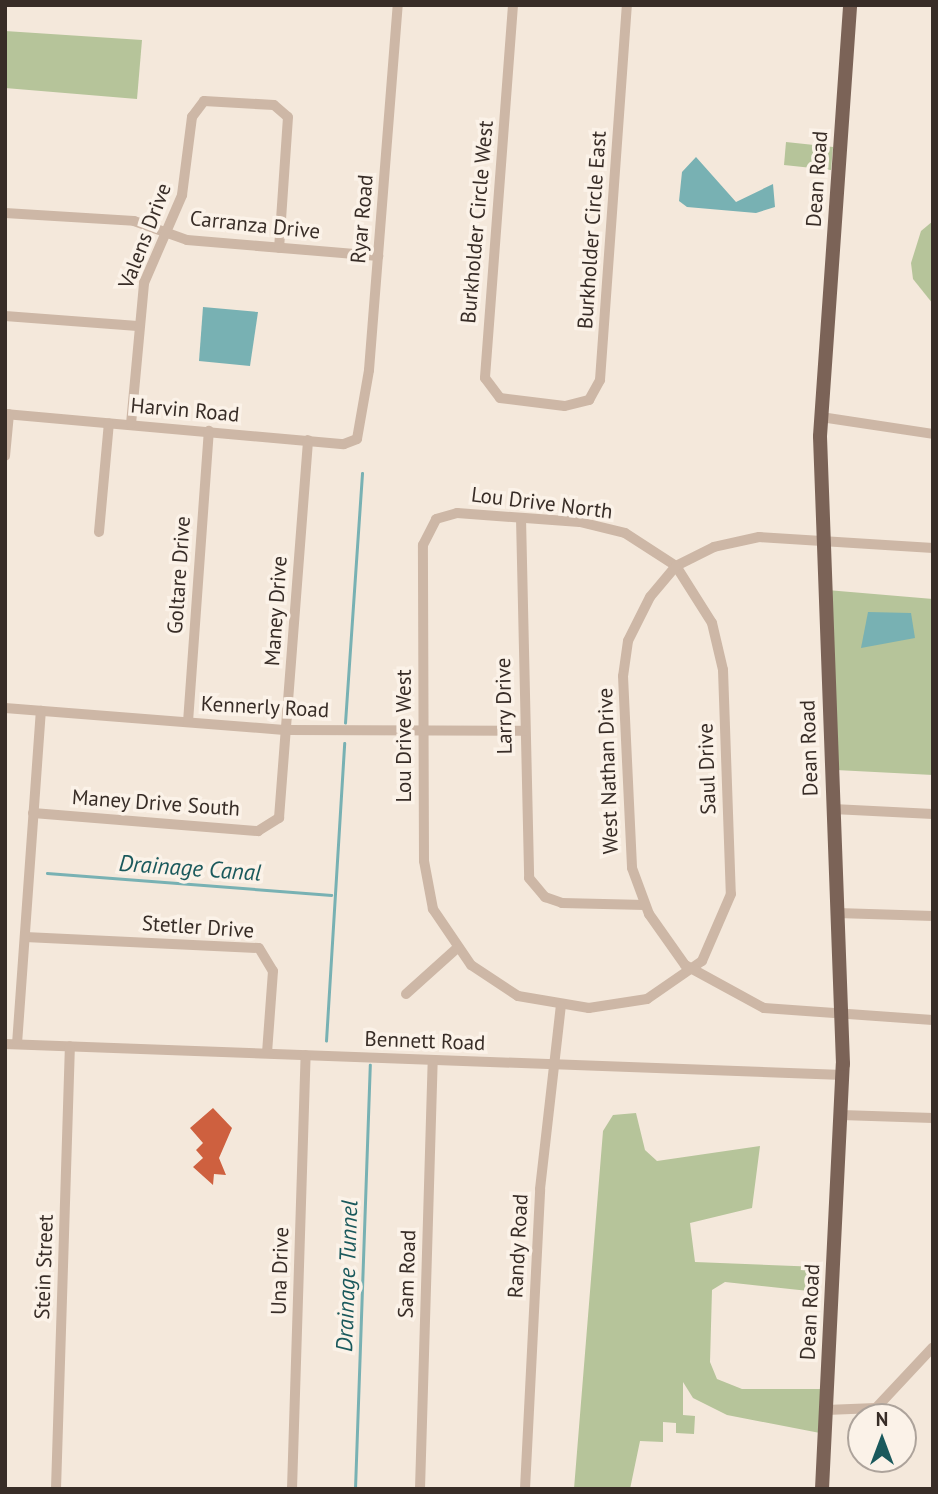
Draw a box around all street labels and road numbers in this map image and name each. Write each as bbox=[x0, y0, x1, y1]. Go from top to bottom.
street label: Burkholder Circle West bbox=[456, 119, 498, 325]
street label: Burkholder Circle East bbox=[573, 130, 611, 330]
street label: Dean Road bbox=[801, 130, 833, 228]
street label: Ryar Road bbox=[346, 173, 378, 265]
street label: Valens Drive bbox=[113, 180, 177, 292]
street label: Carranza Drive bbox=[189, 206, 321, 244]
street label: Harvin Road bbox=[130, 393, 240, 427]
street label: Lou Drive North bbox=[470, 482, 614, 524]
street label: Goltare Drive bbox=[162, 515, 196, 635]
street label: Maney Drive bbox=[260, 555, 292, 667]
street label: Larry Drive bbox=[491, 657, 517, 755]
street label: Lou Drive West bbox=[391, 669, 417, 803]
street label: West Nathan Drive bbox=[593, 687, 623, 855]
street label: Kennerly Road bbox=[200, 691, 330, 723]
street label: Dean Road bbox=[795, 699, 823, 797]
street label: Saul Drive bbox=[693, 723, 721, 815]
street label: Maney Drive South bbox=[71, 785, 241, 821]
street label: Stetler Drive bbox=[141, 911, 255, 943]
street label: Bennett Road bbox=[364, 1026, 486, 1056]
street label: Randy Road bbox=[503, 1193, 533, 1299]
street label: Stein Street bbox=[30, 1214, 58, 1320]
street label: Una Drive bbox=[266, 1226, 294, 1316]
street label: Sam Road bbox=[393, 1229, 421, 1319]
street label: Dean Road bbox=[795, 1263, 825, 1361]

